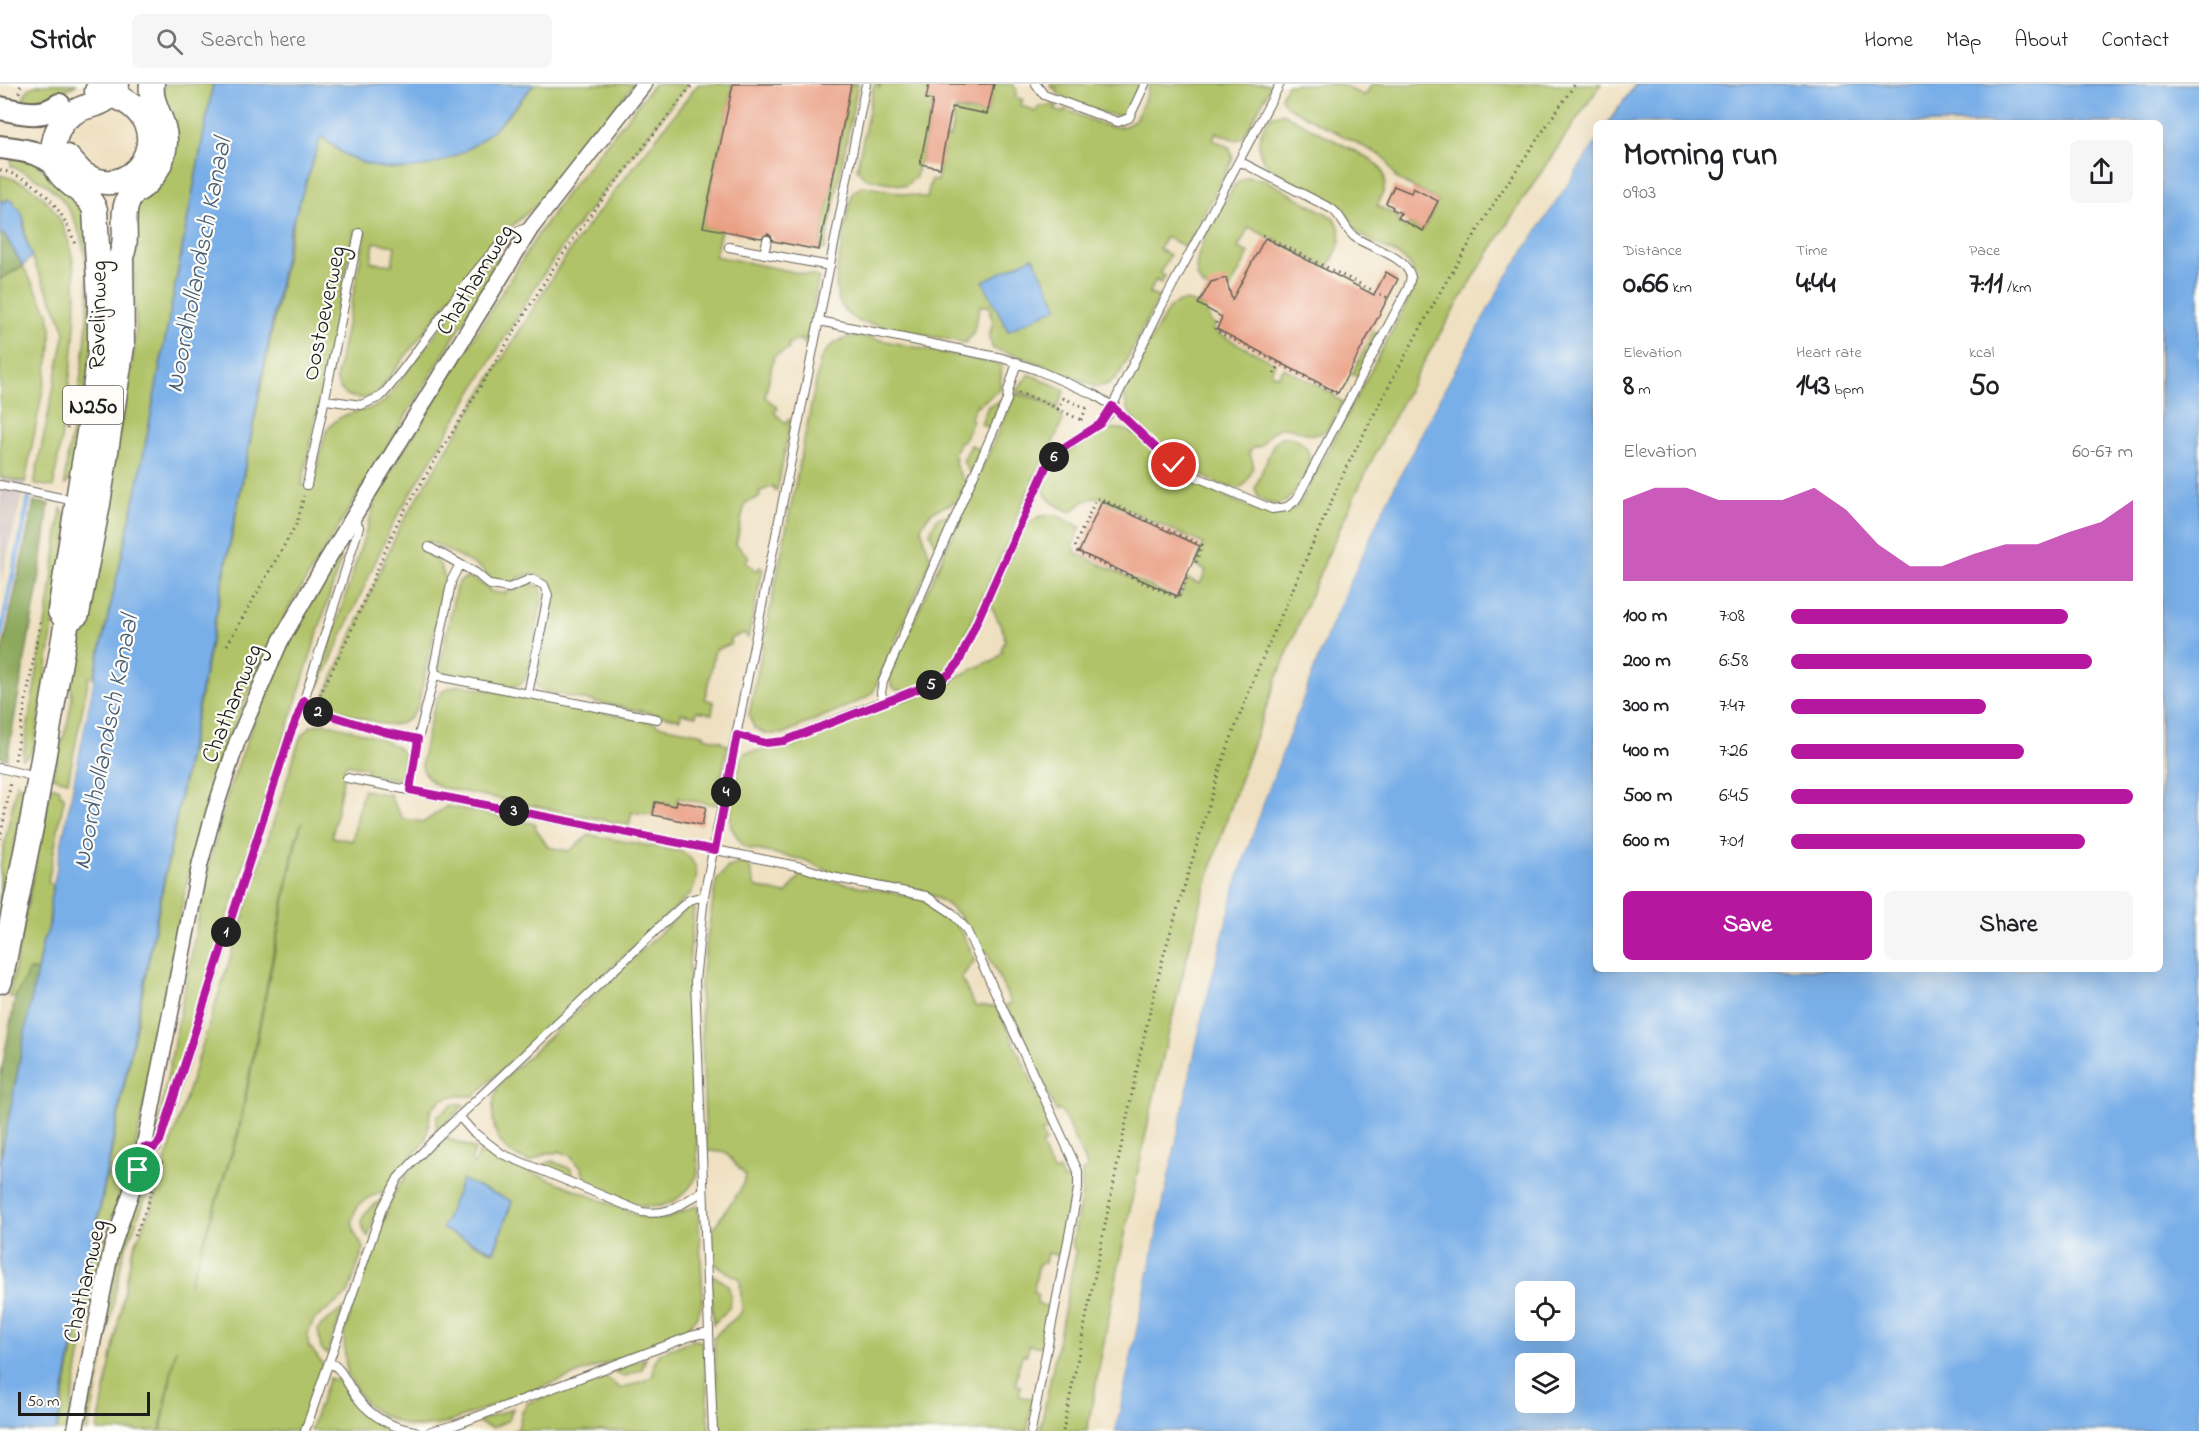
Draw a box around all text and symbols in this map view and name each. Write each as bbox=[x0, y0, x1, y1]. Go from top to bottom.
search box bbox=[132, 14, 552, 68]
text: Stridr bbox=[30, 21, 96, 62]
icon: search bbox=[153, 25, 186, 58]
text: Search here bbox=[201, 25, 306, 57]
text: Home bbox=[1864, 26, 1913, 56]
text: Map bbox=[1946, 26, 1981, 56]
text: About bbox=[2014, 26, 2068, 56]
text: Contact bbox=[2101, 26, 2169, 56]
text: Morning run bbox=[1623, 132, 1777, 180]
water label: Noordhollandsch Kanaal bbox=[157, 133, 244, 396]
button: share bbox=[2070, 140, 2133, 203]
text: 09:03 bbox=[1623, 179, 1656, 208]
street label: Chathamweg bbox=[428, 218, 524, 343]
text: Distance bbox=[1623, 239, 1682, 263]
text: Time bbox=[1796, 239, 1828, 263]
text: Pace bbox=[1969, 239, 2000, 263]
street label: Oostoeverweg bbox=[294, 243, 357, 384]
street label: Ravelijnweg bbox=[81, 260, 118, 370]
text: 0.66 bbox=[1623, 263, 1668, 307]
text: 4:44 bbox=[1796, 263, 1836, 307]
text: 7:11 bbox=[1969, 263, 2003, 307]
text: km bbox=[1668, 276, 1692, 300]
text: /km bbox=[2003, 276, 2031, 300]
text: Elevation bbox=[1623, 341, 1682, 365]
text: Heart rate bbox=[1796, 341, 1862, 365]
text: kcal bbox=[1969, 341, 1994, 365]
text: 8 bbox=[1623, 365, 1634, 409]
text: 143 bbox=[1796, 365, 1830, 409]
text: 50 bbox=[1969, 365, 1999, 409]
text: m bbox=[1634, 378, 1651, 402]
text: bpm bbox=[1830, 378, 1864, 402]
road number: N250 bbox=[63, 386, 123, 424]
text: Elevation bbox=[1623, 438, 1697, 467]
text: 60–67 m bbox=[2072, 438, 2133, 467]
pin bbox=[1148, 439, 1199, 490]
pin: 6 bbox=[1039, 442, 1069, 472]
text: 6 bbox=[1050, 445, 1058, 469]
icon: check bbox=[1157, 448, 1190, 481]
text: 100 m bbox=[1623, 602, 1667, 631]
text: 7:08 bbox=[1719, 602, 1745, 631]
water label: Noordhollandsch Kanaal bbox=[64, 610, 151, 873]
street label: Chathamweg bbox=[194, 639, 273, 769]
text: 200 m bbox=[1623, 647, 1671, 676]
text: 6:58 bbox=[1719, 647, 1748, 676]
pin: 5 bbox=[916, 670, 946, 700]
text: 5 bbox=[926, 673, 936, 697]
text: 300 m bbox=[1623, 692, 1669, 721]
text: 7:47 bbox=[1719, 692, 1745, 721]
pin: 2 bbox=[303, 697, 333, 727]
text: 2 bbox=[314, 700, 322, 724]
text: 400 m bbox=[1623, 737, 1669, 766]
text: 7:26 bbox=[1719, 737, 1748, 766]
pin: 4 bbox=[711, 777, 741, 807]
text: 4 bbox=[723, 780, 729, 804]
text: 500 m bbox=[1623, 782, 1672, 811]
text: 6:45 bbox=[1719, 782, 1749, 811]
pin: 3 bbox=[499, 796, 529, 826]
text: 3 bbox=[511, 799, 517, 823]
text: 600 m bbox=[1623, 827, 1670, 856]
text: 7:01 bbox=[1719, 827, 1744, 856]
button: Save bbox=[1623, 891, 1872, 960]
button: Share bbox=[1884, 891, 2133, 960]
pin: 1 bbox=[211, 917, 241, 947]
text: 1 bbox=[223, 920, 229, 944]
pin bbox=[112, 1144, 163, 1195]
icon: arrive bbox=[121, 1153, 154, 1186]
street label: Chathamweg bbox=[55, 1216, 118, 1347]
map controls bbox=[1515, 1281, 1575, 1413]
button: locate bbox=[1515, 1281, 1575, 1341]
button: layers bbox=[1515, 1353, 1575, 1413]
scale bar bbox=[18, 1389, 150, 1416]
text: 50 m bbox=[27, 1390, 59, 1414]

